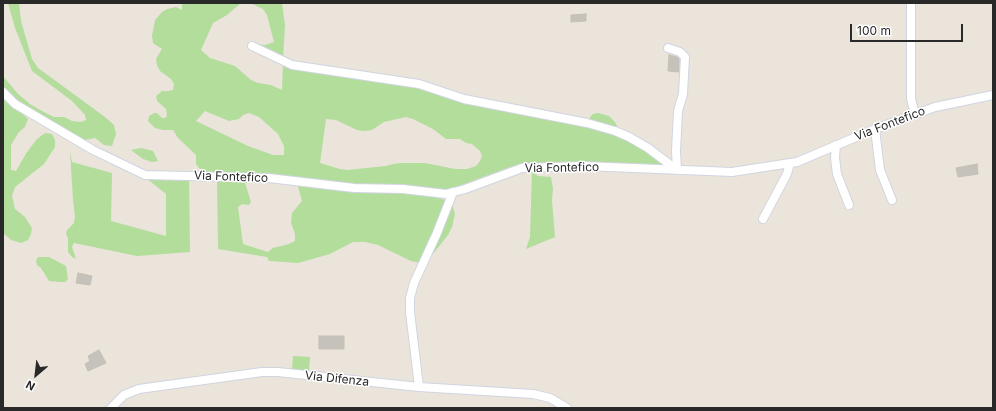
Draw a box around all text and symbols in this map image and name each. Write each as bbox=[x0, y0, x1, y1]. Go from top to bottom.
scale bar bbox=[852, 16, 965, 42]
text: 100 m bbox=[857, 23, 891, 38]
street label: Via Fontefico bbox=[853, 104, 927, 144]
street label: Via Fontefico bbox=[525, 160, 599, 176]
street label: Via Fontefico bbox=[194, 169, 268, 185]
north arrow bbox=[16, 355, 56, 395]
street label: Via Difenza bbox=[304, 368, 370, 390]
text: N bbox=[23, 377, 37, 394]

